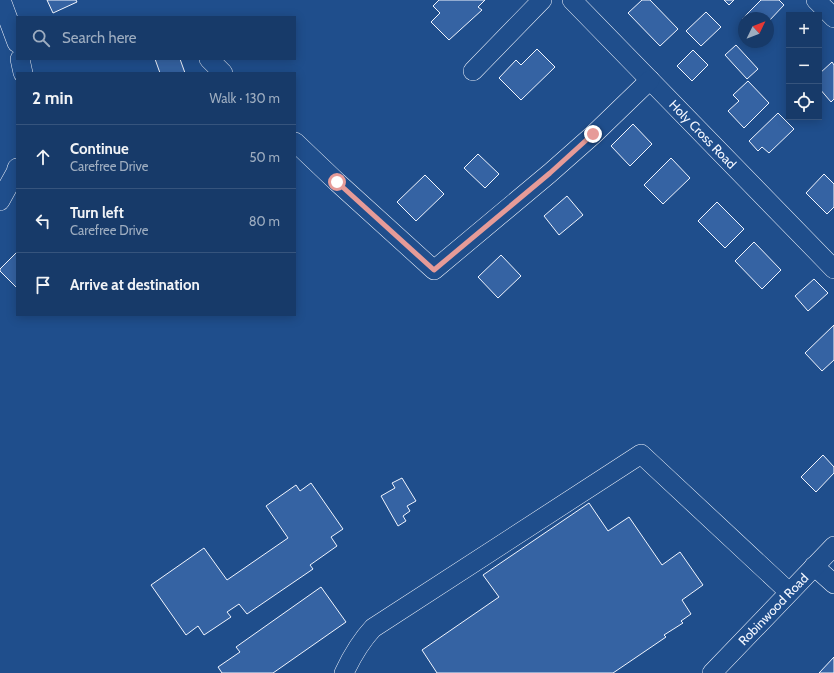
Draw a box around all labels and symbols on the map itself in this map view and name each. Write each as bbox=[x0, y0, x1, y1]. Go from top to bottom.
north arrow bbox=[738, 12, 774, 48]
street label: Holy Cross Road bbox=[666, 96, 740, 172]
route end bbox=[584, 125, 602, 143]
route start bbox=[328, 173, 346, 191]
street label: Robinwood Road bbox=[735, 570, 811, 648]

